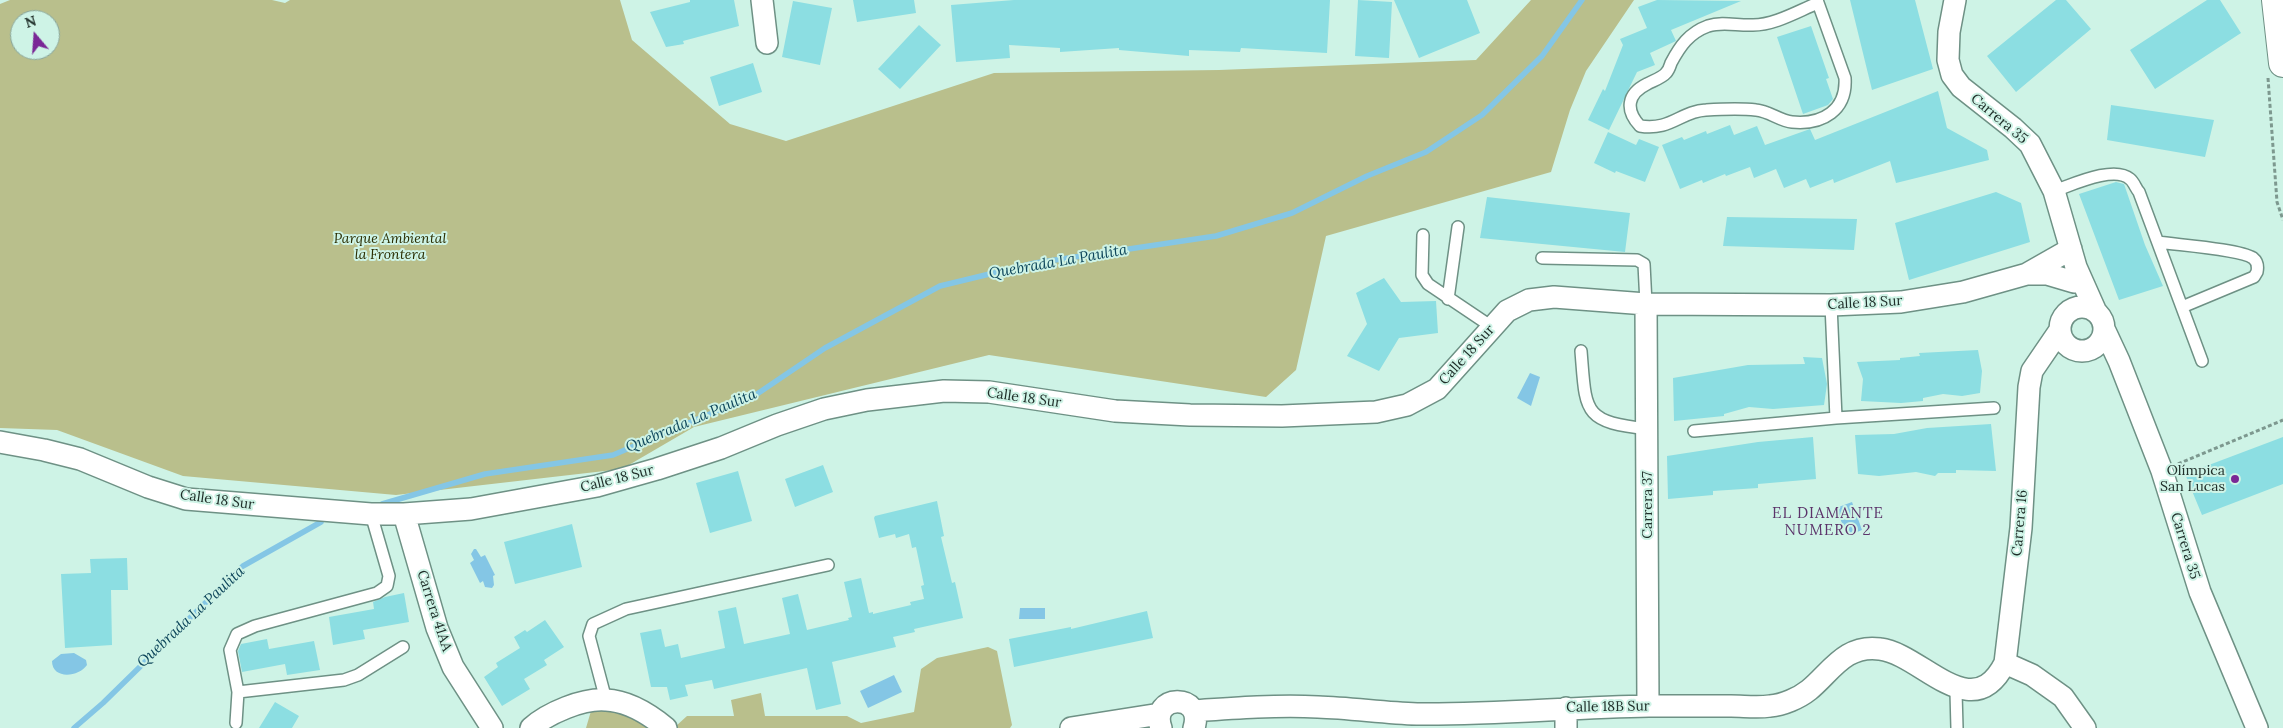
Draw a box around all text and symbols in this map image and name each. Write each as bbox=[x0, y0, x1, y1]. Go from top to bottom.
north arrow bbox=[10, 10, 60, 60]
text: N bbox=[23, 11, 39, 32]
street label: Carrera 35 bbox=[1967, 90, 2031, 148]
park label: Parque Ambiental la Frontera bbox=[334, 231, 446, 264]
water label: Quebrada La Paulita bbox=[987, 241, 1129, 283]
street label: Calle 18 Sur bbox=[1827, 293, 1903, 313]
street label: Calle 18 Sur bbox=[1436, 322, 1498, 388]
street label: Calle 18 Sur bbox=[986, 384, 1062, 412]
water label: Quebrada La Paulita bbox=[623, 385, 759, 457]
street label: Calle 18 Sur bbox=[579, 462, 655, 496]
place label: Olímpica San Lucas bbox=[2160, 463, 2225, 496]
street label: Carrera 37 bbox=[1640, 471, 1656, 539]
marker: Olímpica San Lucas bbox=[2229, 473, 2241, 485]
street label: Calle 18 Sur bbox=[179, 486, 255, 514]
street label: Carrera 16 bbox=[2009, 489, 2031, 557]
district label: EL DIAMANTE NUMERO 2 bbox=[1771, 505, 1885, 540]
street label: Carrera 35 bbox=[2167, 511, 2203, 581]
water label: Quebrada La Paulita bbox=[134, 563, 248, 671]
street label: Carrera 41AA bbox=[413, 568, 455, 654]
street label: Calle 18B Sur bbox=[1566, 698, 1650, 716]

